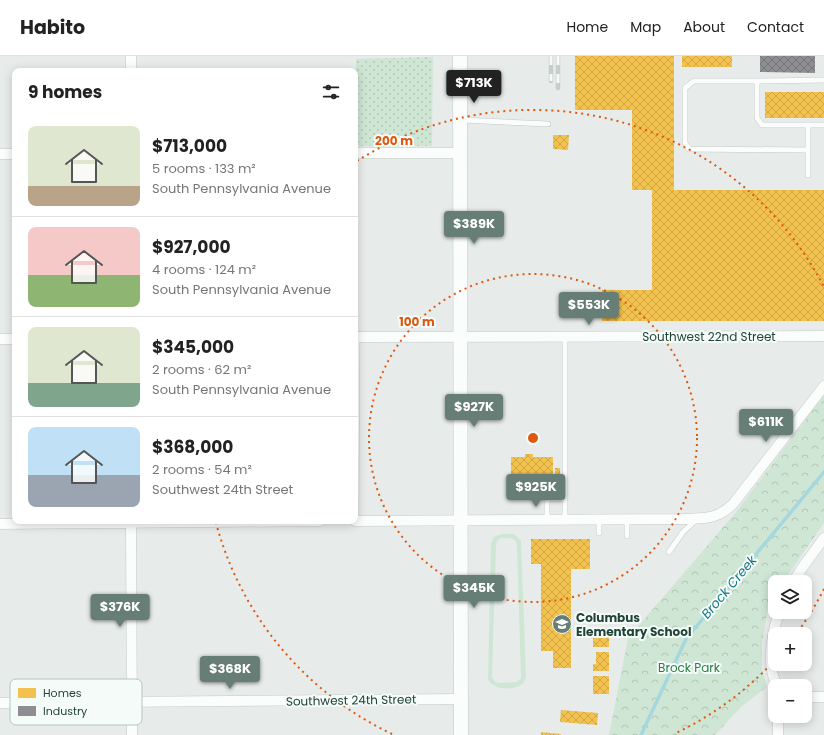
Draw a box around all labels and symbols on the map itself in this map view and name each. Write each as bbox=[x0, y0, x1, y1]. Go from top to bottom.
pin: $713K bbox=[446, 70, 502, 104]
text: 200 m bbox=[375, 132, 413, 149]
pin: $389K bbox=[446, 211, 502, 245]
pin: $553K bbox=[561, 292, 617, 326]
text: 100 m bbox=[399, 313, 435, 330]
street label: Southwest 22nd Street bbox=[642, 328, 776, 345]
pin: $927K bbox=[446, 394, 502, 428]
pin: $611K bbox=[738, 409, 794, 443]
centre of rings bbox=[526, 431, 540, 445]
pin: $925K bbox=[508, 474, 564, 508]
water label: Brock Creek bbox=[697, 550, 762, 623]
pin: $345K bbox=[446, 575, 502, 609]
pin: $376K bbox=[92, 594, 148, 628]
place label: Columbus Elementary School bbox=[576, 609, 691, 640]
school or university icon: Columbus Elementary School bbox=[551, 613, 573, 635]
pin: $368K bbox=[202, 656, 258, 690]
park label: Brock Park bbox=[658, 659, 721, 676]
legend bbox=[10, 679, 142, 725]
text: Homes bbox=[43, 685, 82, 701]
street label: Southwest 24th Street bbox=[286, 690, 416, 710]
text: Industry bbox=[43, 703, 88, 719]

